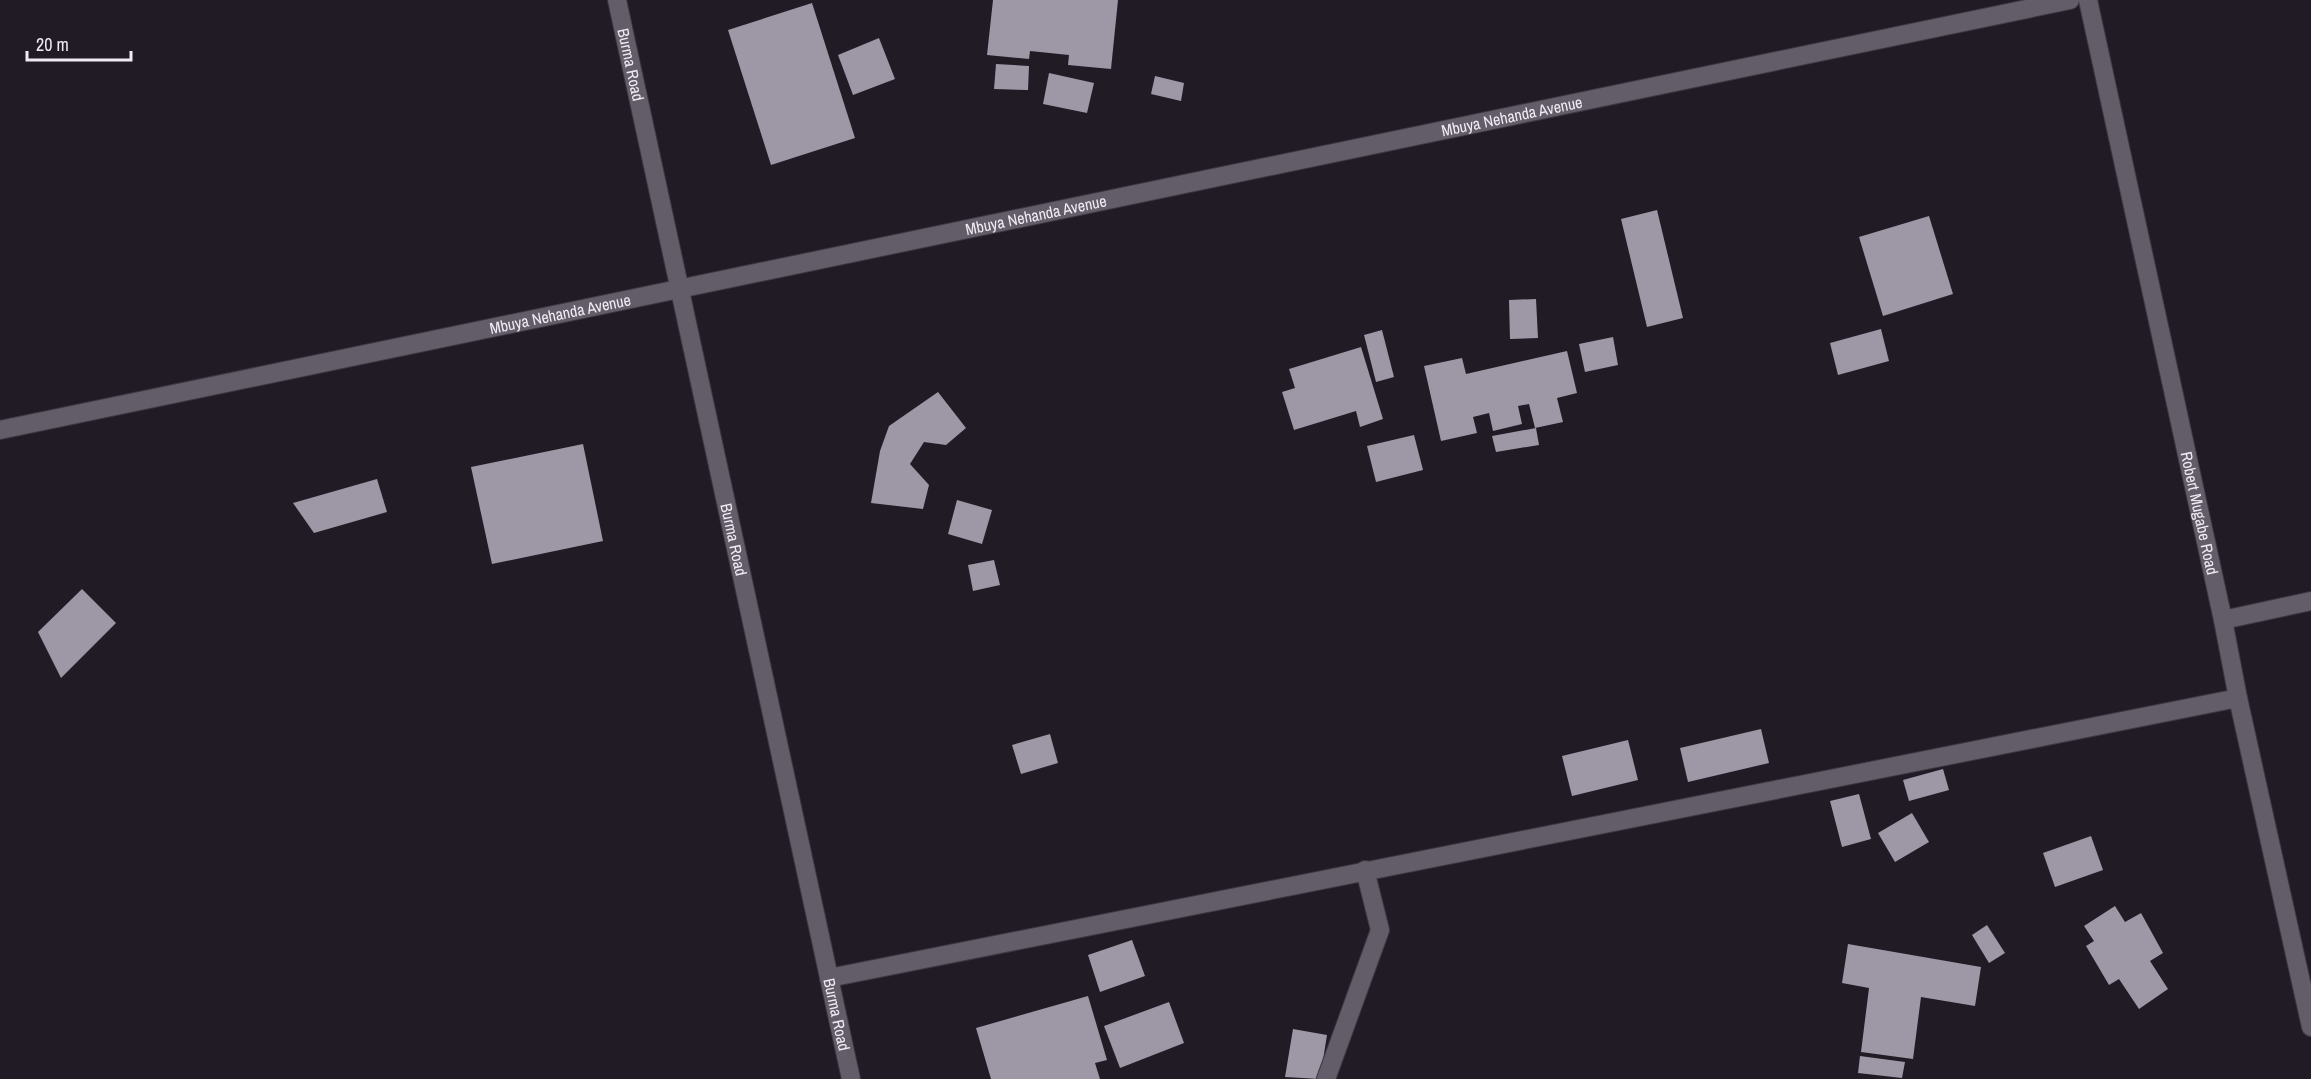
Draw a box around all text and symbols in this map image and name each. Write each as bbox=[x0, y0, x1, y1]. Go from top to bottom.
scale bar bbox=[27, 24, 130, 62]
street label: Burma Road bbox=[612, 26, 650, 103]
text: 20 m bbox=[36, 32, 69, 57]
street label: Mbuya Nehanda Avenue bbox=[1439, 91, 1584, 141]
street label: Mbuya Nehanda Avenue bbox=[963, 189, 1108, 240]
street label: Mbuya Nehanda Avenue bbox=[488, 288, 633, 339]
street label: Robert Mugabe Road bbox=[2176, 449, 2224, 577]
street label: Burma Road bbox=[715, 501, 753, 578]
street label: Burma Road bbox=[818, 976, 856, 1053]

